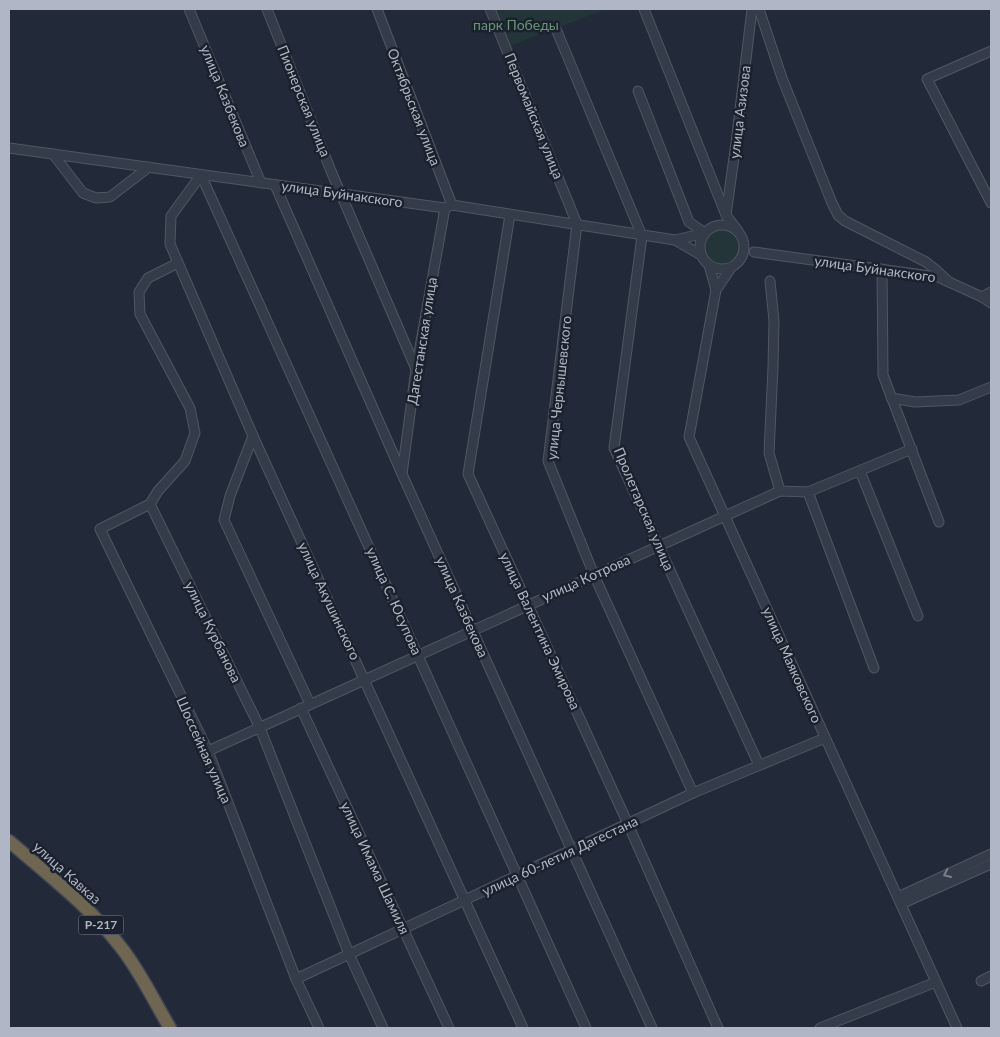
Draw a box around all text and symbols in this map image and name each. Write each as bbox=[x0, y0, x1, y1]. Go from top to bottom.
park label: парк Победы bbox=[473, 16, 559, 33]
street label: улица Казбекова bbox=[197, 42, 254, 149]
street label: Пионерская улица bbox=[274, 42, 335, 159]
street label: Октябрьская улица bbox=[384, 46, 445, 168]
street label: Первомайская улица bbox=[501, 50, 568, 181]
street label: улица Азизова bbox=[725, 64, 754, 160]
street label: улица Буйнакского bbox=[280, 177, 404, 210]
street label: улица Буйнакского bbox=[813, 252, 937, 285]
street label: Дагестанская улица bbox=[403, 276, 440, 406]
street label: улица Чернышевского bbox=[542, 315, 575, 461]
street label: Пролетарская улица bbox=[611, 444, 678, 573]
street label: улица Акушинского bbox=[295, 539, 364, 662]
street label: улица С. Юсупова bbox=[363, 544, 426, 657]
street label: улица Валентина Эмирова bbox=[496, 549, 584, 712]
street label: улица Котрова bbox=[539, 550, 633, 605]
street label: улица Казбекова bbox=[433, 554, 492, 660]
street label: улица Курбанова bbox=[182, 578, 245, 685]
street label: улица Маяковского bbox=[759, 604, 826, 726]
street label: Шоссейная улица bbox=[173, 694, 236, 806]
street label: улица Имама Шамиля bbox=[337, 799, 414, 937]
street label: улица 60-летия Дагестана bbox=[479, 812, 640, 899]
street label: улица Кавказ bbox=[30, 838, 105, 908]
one-way arrow bbox=[943, 868, 952, 878]
road number: Р-217 bbox=[78, 916, 124, 934]

